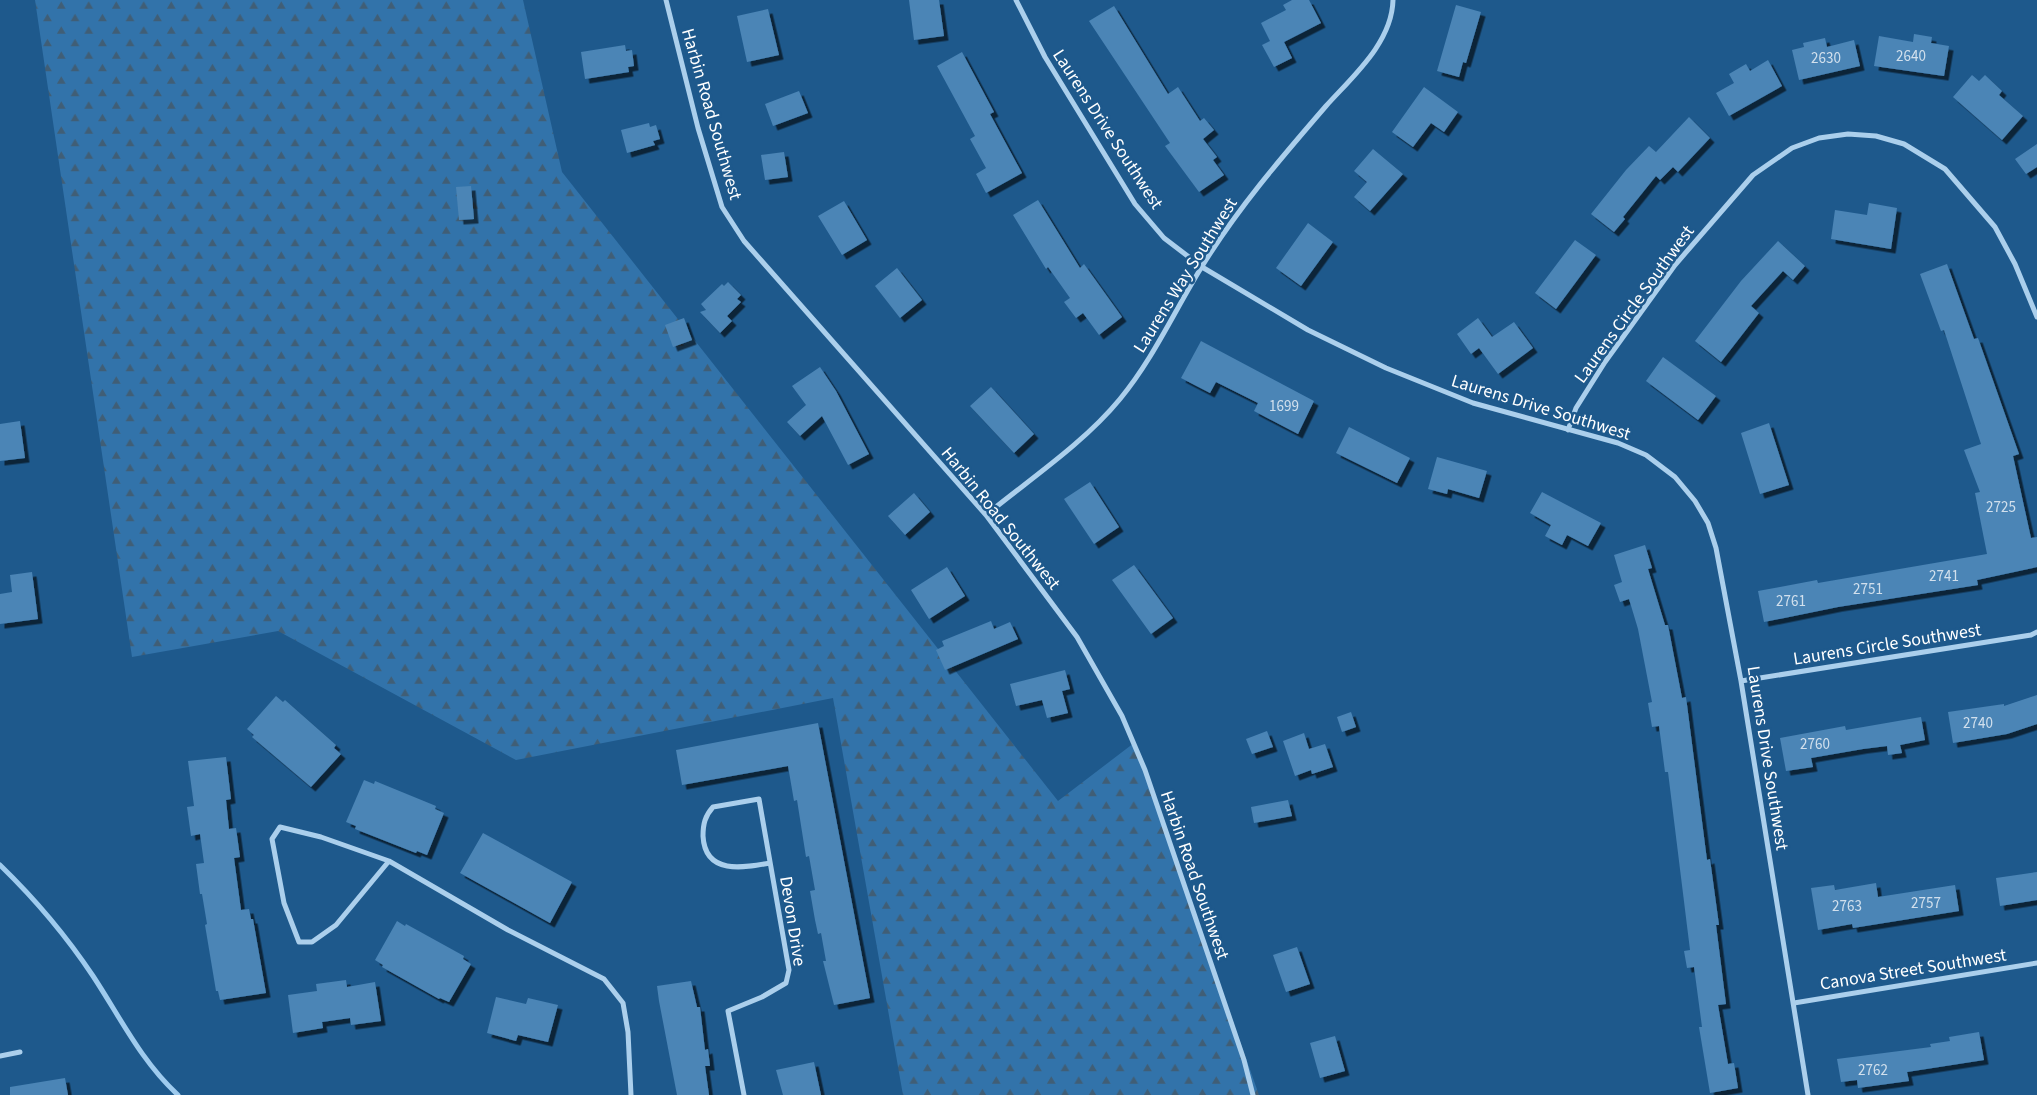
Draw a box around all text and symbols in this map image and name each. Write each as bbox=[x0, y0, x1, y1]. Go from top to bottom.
street label: Harbin Road Southwest bbox=[675, 26, 748, 203]
street label: Laurens Drive Southwest bbox=[1046, 44, 1169, 214]
house number: 2640 bbox=[1896, 46, 1926, 67]
house number: 2630 bbox=[1811, 48, 1841, 69]
street label: Laurens Way Southwest bbox=[1127, 193, 1243, 358]
street label: Laurens Circle Southwest bbox=[1569, 220, 1700, 388]
street label: Laurens Drive Southwest bbox=[1448, 368, 1634, 447]
house number: 1699 bbox=[1269, 396, 1299, 417]
street label: Harbin Road Southwest bbox=[935, 442, 1066, 595]
house number: 2725 bbox=[1986, 497, 2016, 518]
house number: 2741 bbox=[1929, 566, 1959, 587]
house number: 2751 bbox=[1853, 579, 1883, 600]
house number: 2761 bbox=[1776, 591, 1806, 612]
street label: Laurens Circle Southwest bbox=[1791, 617, 1983, 672]
street label: Laurens Drive Southwest bbox=[1741, 664, 1794, 852]
house number: 2740 bbox=[1963, 713, 1993, 734]
house number: 2760 bbox=[1800, 734, 1830, 755]
street label: Harbin Road Southwest bbox=[1154, 787, 1235, 963]
street label: Devon Drive bbox=[773, 874, 812, 968]
house number: 2757 bbox=[1911, 893, 1941, 914]
house number: 2763 bbox=[1832, 896, 1862, 917]
street label: Canova Street Southwest bbox=[1818, 942, 2008, 997]
house number: 2762 bbox=[1858, 1060, 1888, 1081]

